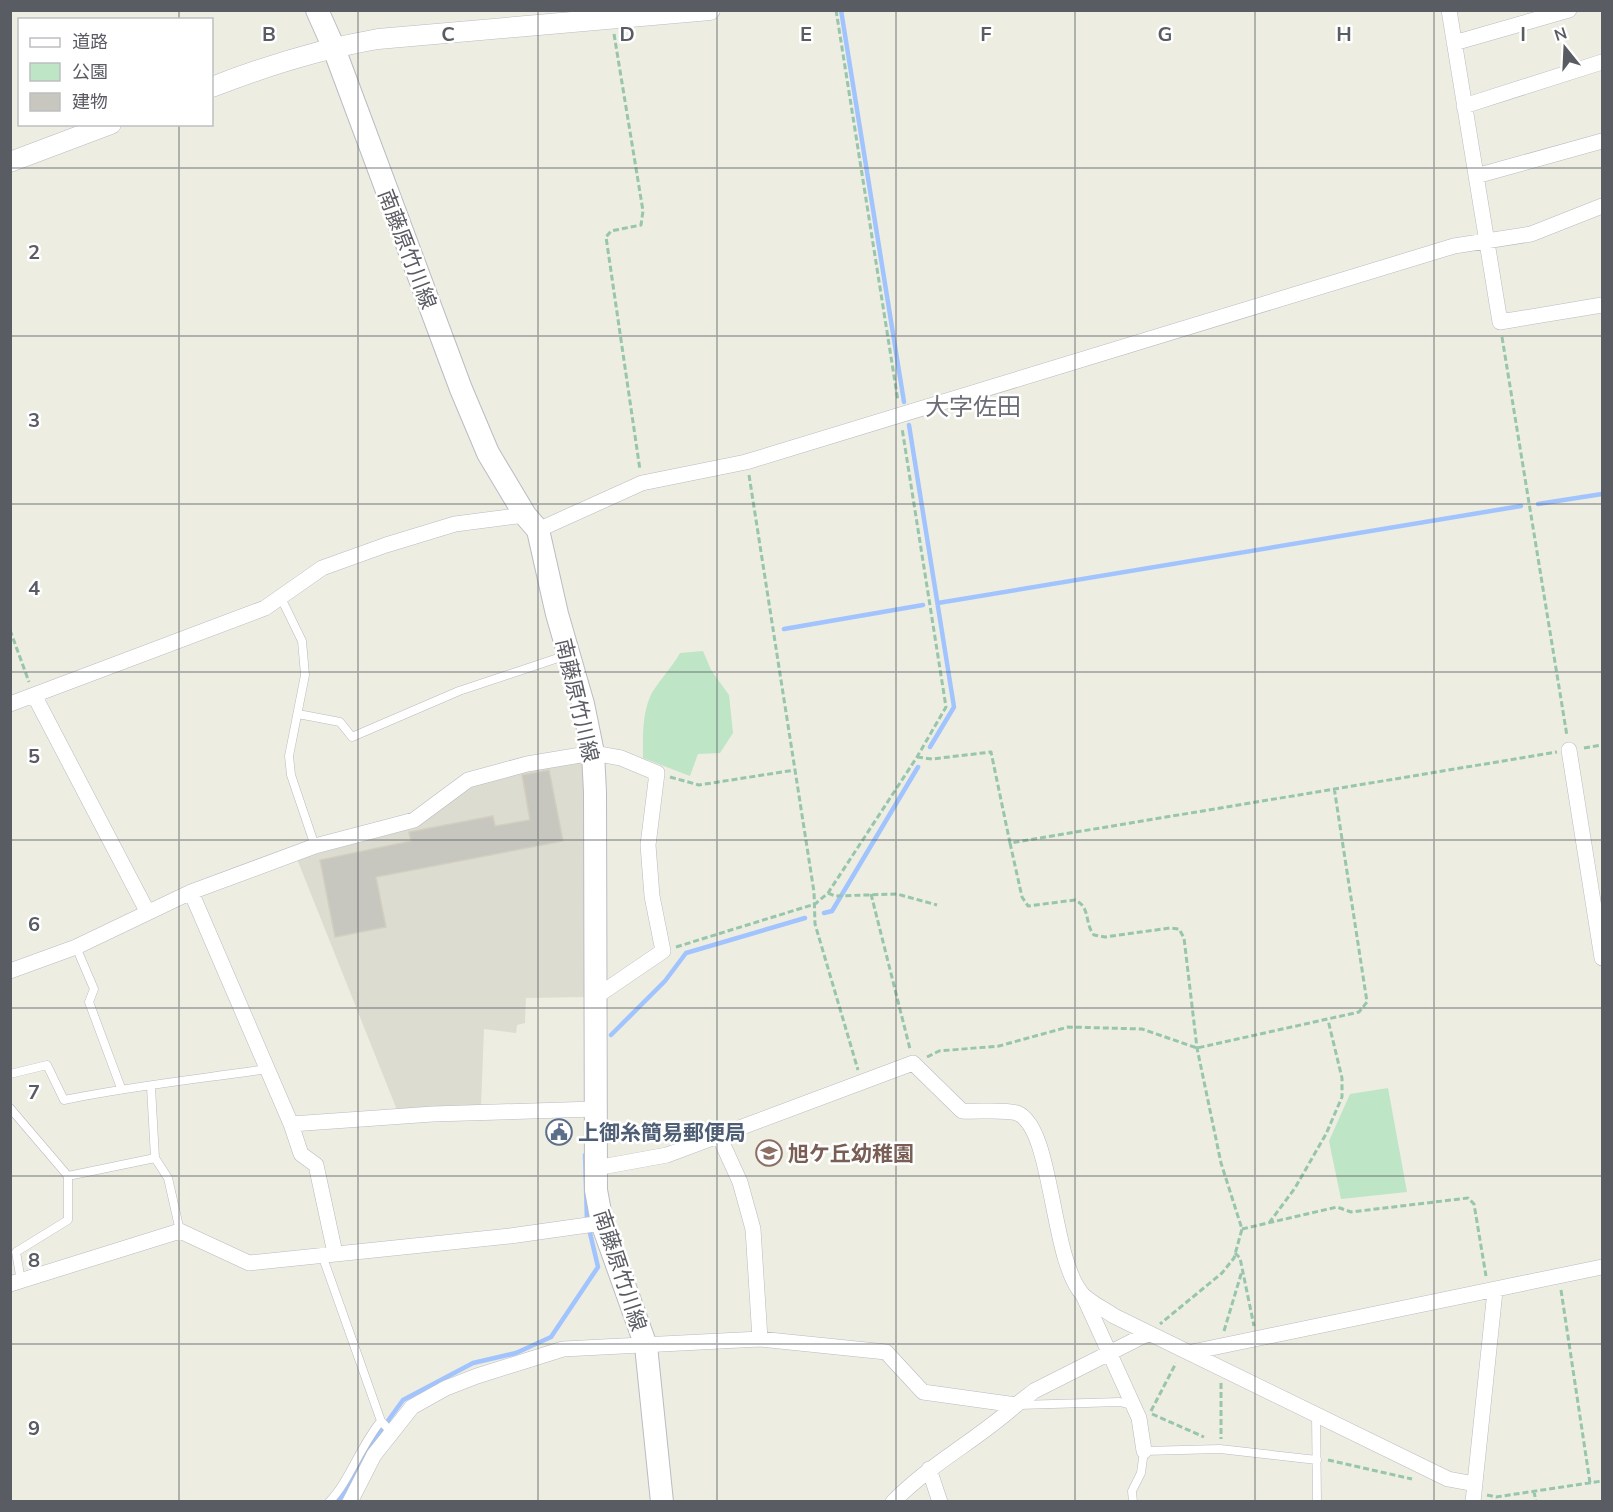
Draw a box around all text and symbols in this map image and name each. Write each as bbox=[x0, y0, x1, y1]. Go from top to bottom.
legend bbox=[18, 18, 213, 126]
north arrow bbox=[1535, 18, 1595, 78]
text: B bbox=[262, 21, 276, 46]
text: C bbox=[441, 21, 455, 46]
text: D bbox=[619, 21, 635, 46]
text: E bbox=[800, 21, 812, 46]
text: F bbox=[980, 21, 992, 46]
text: G bbox=[1158, 21, 1172, 46]
text: H bbox=[1336, 21, 1352, 46]
text: I bbox=[1520, 21, 1526, 46]
text: N bbox=[1552, 22, 1569, 45]
text: 道路 bbox=[72, 30, 108, 53]
text: 公園 bbox=[72, 60, 108, 83]
text: 建物 bbox=[72, 90, 108, 113]
street label: 南藤原竹川線 bbox=[373, 186, 443, 312]
text: 2 bbox=[28, 239, 40, 264]
district label: 大字佐田 bbox=[925, 391, 1021, 421]
text: 3 bbox=[28, 407, 40, 432]
text: 4 bbox=[28, 575, 40, 600]
street label: 南藤原竹川線 bbox=[551, 636, 605, 764]
text: 5 bbox=[28, 743, 40, 768]
text: 6 bbox=[28, 911, 40, 936]
text: 7 bbox=[28, 1079, 40, 1104]
public building icon: 上御糸簡易郵便局 bbox=[544, 1117, 574, 1147]
place label: 上御糸簡易郵便局 bbox=[578, 1119, 746, 1145]
school or university icon: 旭ケ丘幼稚園 bbox=[754, 1138, 784, 1168]
place label: 旭ケ丘幼稚園 bbox=[788, 1140, 914, 1166]
street label: 南藤原竹川線 bbox=[589, 1206, 653, 1334]
text: 8 bbox=[28, 1247, 40, 1272]
text: 9 bbox=[28, 1415, 40, 1440]

